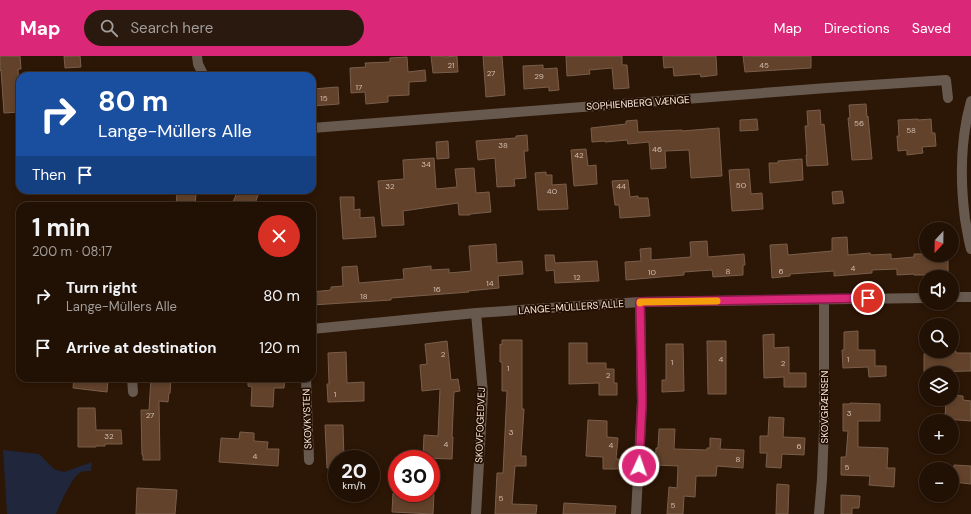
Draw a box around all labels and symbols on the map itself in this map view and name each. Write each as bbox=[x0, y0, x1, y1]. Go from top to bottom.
house number: 21 bbox=[447, 60, 455, 70]
house number: 45 bbox=[759, 60, 769, 70]
house number: 27 bbox=[487, 68, 495, 78]
house number: 29 bbox=[534, 71, 544, 81]
house number: 17 bbox=[356, 82, 362, 92]
house number: 15 bbox=[320, 93, 328, 103]
street label: SOPHIENBERG VÆNGE bbox=[586, 93, 690, 113]
house number: 56 bbox=[854, 118, 864, 128]
house number: 58 bbox=[906, 125, 916, 135]
house number: 38 bbox=[498, 140, 508, 150]
house number: 46 bbox=[652, 144, 662, 154]
house number: 42 bbox=[574, 150, 584, 160]
house number: 34 bbox=[421, 159, 431, 169]
house number: 50 bbox=[736, 180, 747, 190]
house number: 32 bbox=[385, 181, 395, 191]
house number: 44 bbox=[616, 181, 626, 191]
house number: 40 bbox=[547, 186, 558, 196]
north arrow bbox=[919, 222, 959, 262]
house number: 4 bbox=[851, 263, 856, 273]
house number: 8 bbox=[726, 266, 731, 276]
house number: 6 bbox=[778, 266, 784, 276]
house number: 10 bbox=[648, 267, 657, 277]
house number: 12 bbox=[573, 272, 581, 282]
house number: 14 bbox=[486, 278, 494, 288]
pin bbox=[851, 281, 885, 315]
house number: 16 bbox=[433, 284, 441, 294]
house number: 18 bbox=[360, 291, 368, 301]
street label: LANGE-MÜLLERS ALLE bbox=[518, 297, 625, 317]
house number: 2 bbox=[441, 349, 446, 359]
house number: 4 bbox=[719, 354, 724, 364]
house number: 1 bbox=[847, 354, 849, 364]
house number: 1 bbox=[671, 357, 673, 367]
house number: 2 bbox=[781, 358, 786, 368]
house number: 1 bbox=[507, 363, 509, 373]
house number: 2 bbox=[606, 370, 611, 380]
street label: SKOVGRÆNSEN bbox=[818, 370, 831, 444]
street label: SKOVFOGEDVEJ bbox=[472, 387, 488, 463]
street label: SKOVKYSTEN bbox=[299, 388, 315, 449]
house number: 1 bbox=[334, 389, 336, 399]
house number: 3 bbox=[847, 408, 852, 418]
house number: 27 bbox=[146, 410, 154, 420]
house number: 3 bbox=[509, 427, 514, 437]
house number: 32 bbox=[104, 431, 114, 441]
house number: 4 bbox=[444, 439, 449, 449]
house number: 4 bbox=[609, 440, 614, 450]
house number: 6 bbox=[796, 441, 802, 451]
position arrow bbox=[618, 445, 660, 487]
speed limit sign: 30 bbox=[388, 450, 440, 502]
house number: 4 bbox=[253, 451, 258, 461]
house number: 8 bbox=[736, 454, 741, 464]
house number: 5 bbox=[845, 462, 850, 472]
house number: 5 bbox=[499, 493, 504, 503]
house number: 5 bbox=[671, 500, 676, 510]

